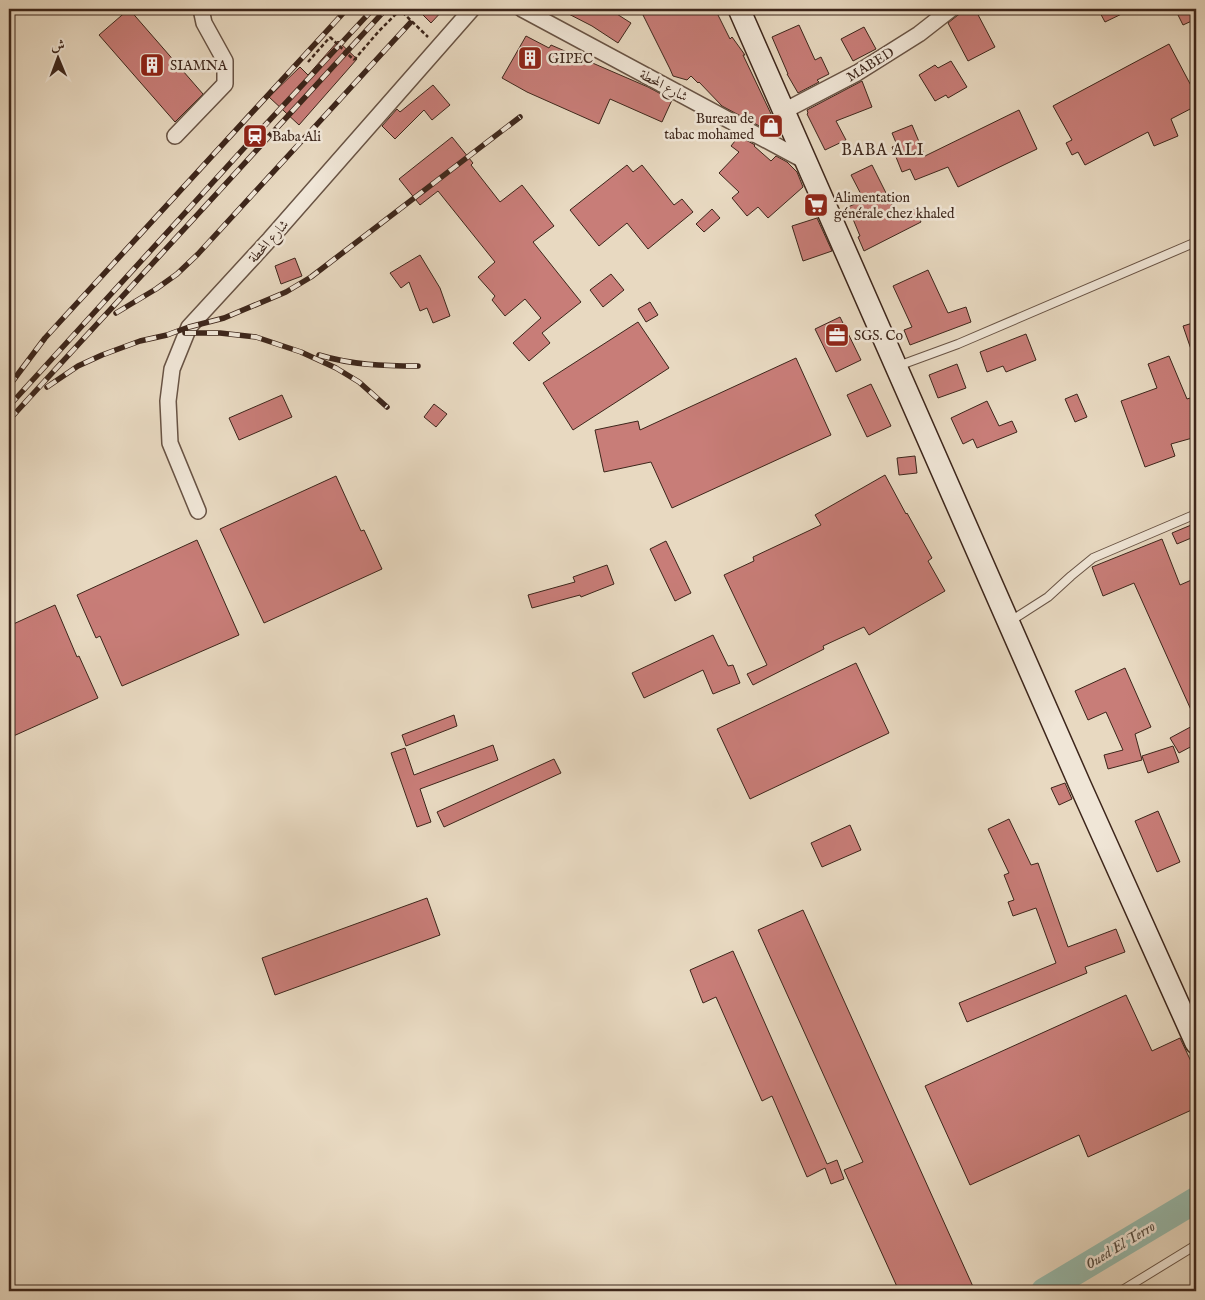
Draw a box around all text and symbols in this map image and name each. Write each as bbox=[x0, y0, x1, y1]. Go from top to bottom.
north arrow bbox=[32, 32, 82, 82]
text: ش bbox=[51, 37, 65, 55]
street label: MABED bbox=[843, 44, 898, 86]
building icon: GIPEC bbox=[517, 45, 543, 71]
place label: GIPEC bbox=[548, 50, 593, 68]
building icon: SIAMNA bbox=[139, 52, 165, 78]
place label: SIAMNA bbox=[170, 57, 228, 75]
street label: شارع المحطة bbox=[635, 66, 691, 108]
place label: Bureau de tabac mohamed bbox=[664, 110, 755, 144]
shop icon: Bureau de tabac mohamed bbox=[758, 113, 784, 139]
station icon: Baba Ali bbox=[242, 123, 268, 149]
place label: Baba Ali bbox=[272, 128, 321, 146]
district label: BABA ALI bbox=[841, 141, 925, 161]
place label: Alimentation générale chez khaled bbox=[833, 189, 955, 223]
supermarket icon: Alimentation générale chez khaled bbox=[803, 192, 829, 218]
street label: شارع المحطة bbox=[245, 216, 294, 268]
office icon: SGS. Co bbox=[824, 322, 850, 348]
place label: SGS. Co bbox=[854, 327, 904, 345]
water label: Oued El Terro bbox=[1082, 1217, 1159, 1274]

